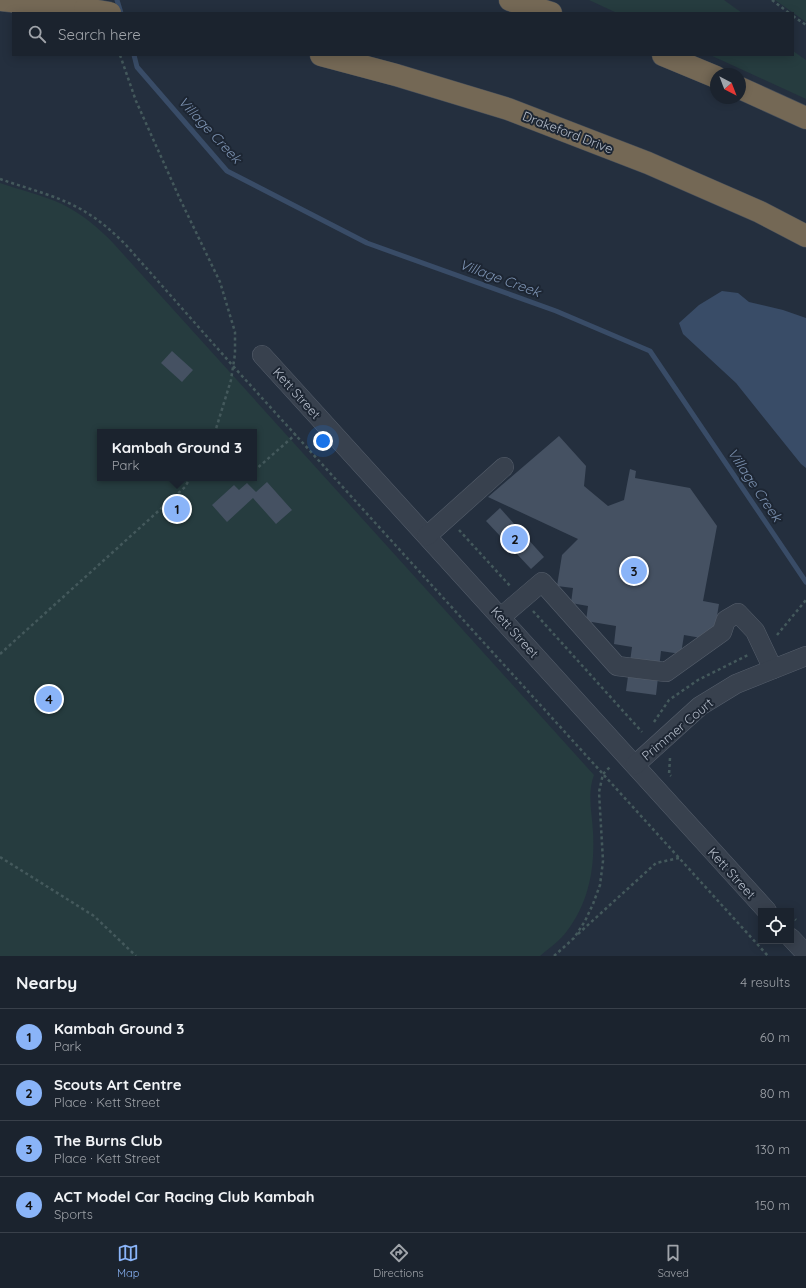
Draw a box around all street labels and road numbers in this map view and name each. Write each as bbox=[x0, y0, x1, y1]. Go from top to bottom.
street label: Drakeford Drive bbox=[521, 107, 615, 157]
street label: Kett Street bbox=[270, 364, 324, 422]
street label: Kett Street bbox=[488, 603, 542, 661]
street label: Primmer Court bbox=[638, 694, 716, 764]
street label: Kett Street bbox=[705, 844, 759, 902]

